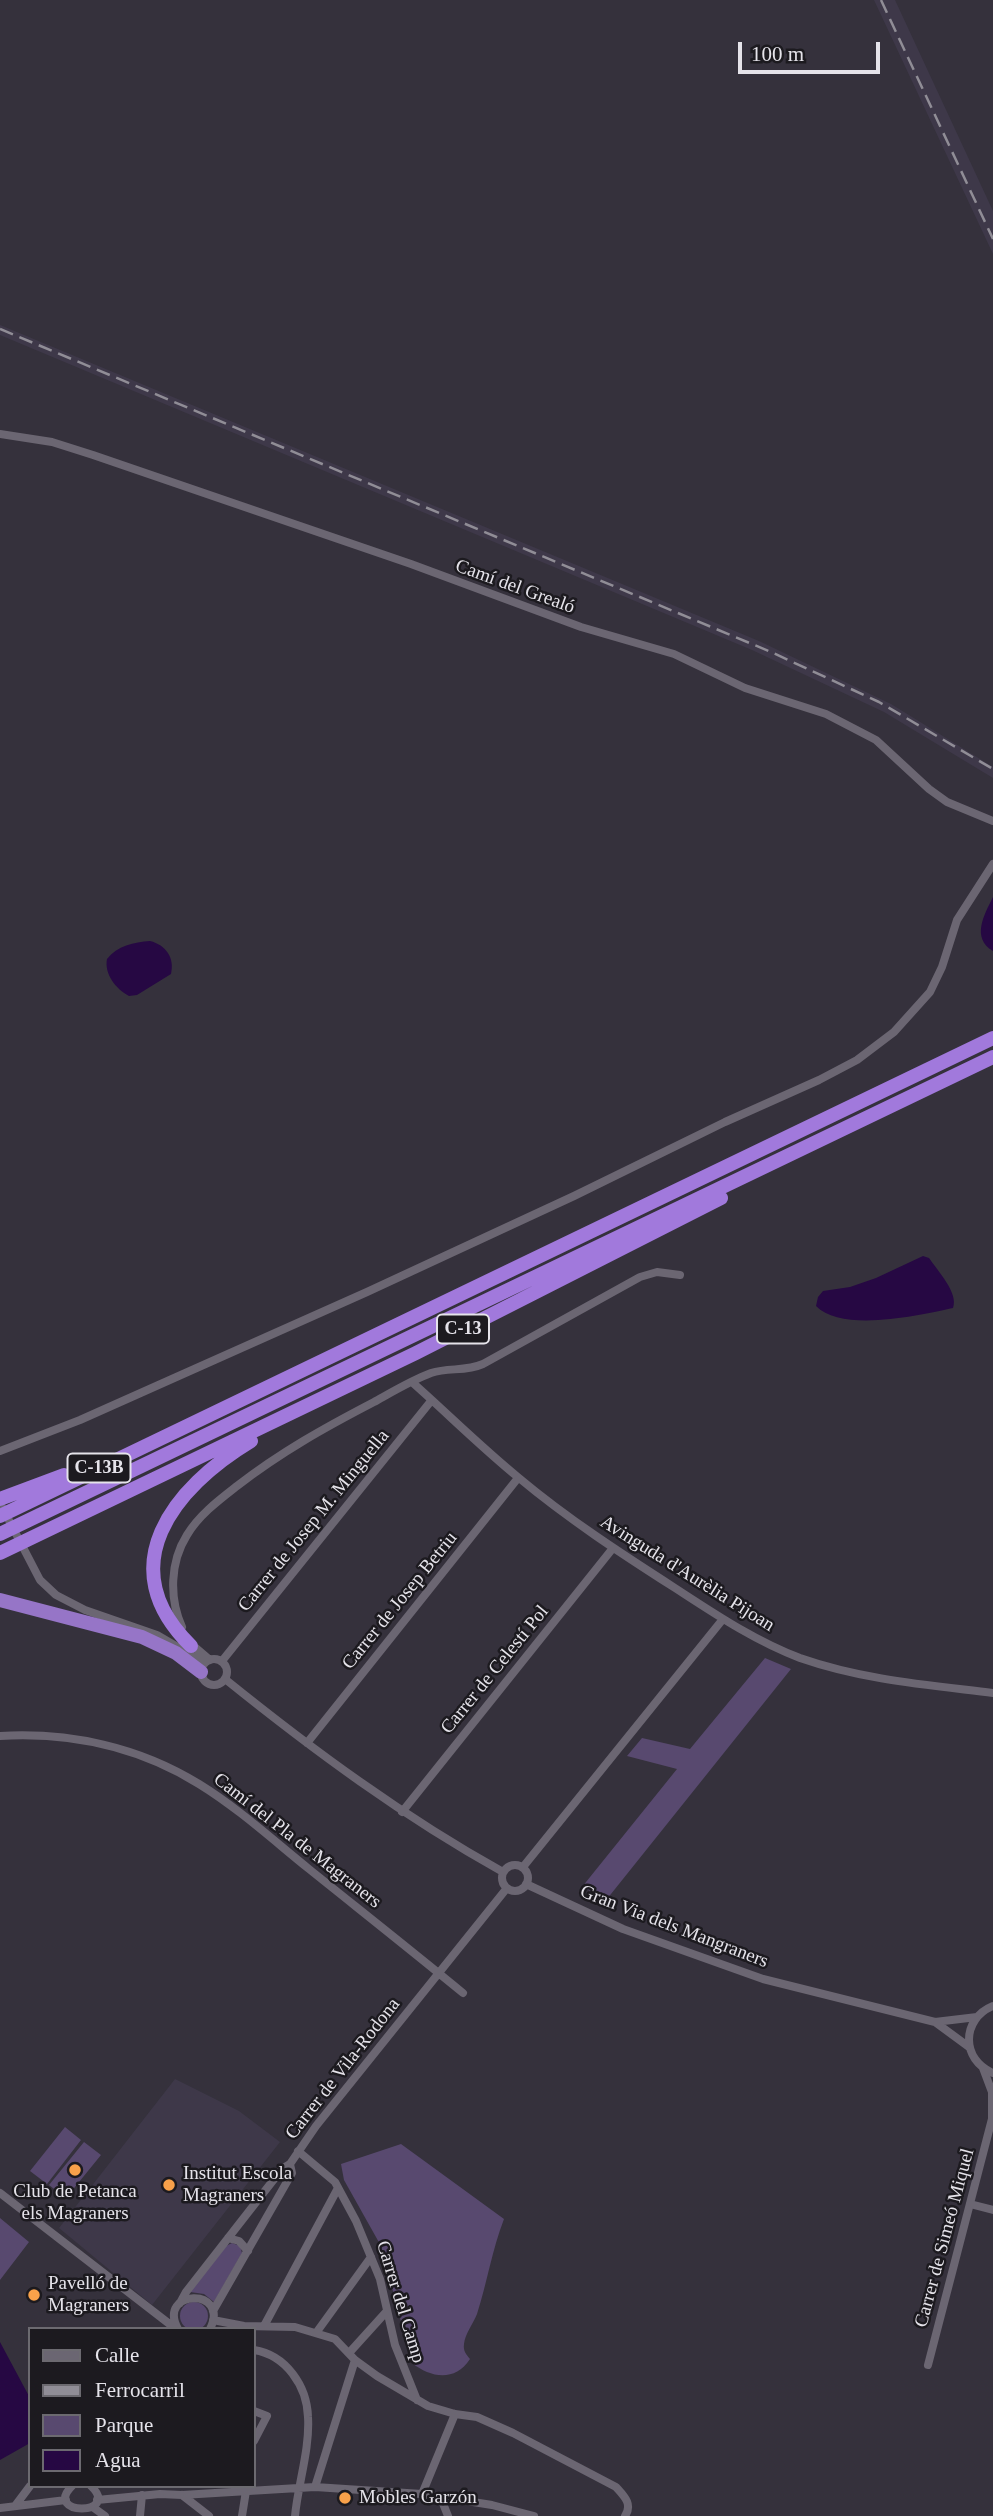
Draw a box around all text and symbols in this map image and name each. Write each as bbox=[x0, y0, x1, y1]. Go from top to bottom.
scale bar bbox=[741, 28, 883, 72]
text: 100 m bbox=[751, 42, 804, 66]
street label: Camí del Grealó bbox=[452, 555, 578, 619]
road number: C-13 bbox=[437, 1314, 489, 1344]
street label: Carrer de Josep M. Minguella bbox=[234, 1425, 394, 1617]
road number: C-13B bbox=[68, 1454, 130, 1483]
street label: Avinguda d'Aurèlia Pijoan bbox=[596, 1511, 778, 1637]
street label: Carrer de Josep Betriu bbox=[338, 1528, 462, 1674]
street label: Carrer de Celestí Pol bbox=[436, 1601, 554, 1739]
street label: Camí del Pla de Magraners bbox=[208, 1768, 386, 1914]
street label: Gran Via dels Mangraners bbox=[577, 1881, 771, 1973]
street label: Carrer de Vila-Rodona bbox=[281, 1994, 405, 2144]
street label: Carrer de Simeó Miquel bbox=[910, 2146, 980, 2330]
marker: Club de Petanca els Magraners bbox=[67, 2162, 83, 2178]
place label: Institut Escola Magraners bbox=[183, 2163, 292, 2207]
marker: Institut Escola Magraners bbox=[161, 2177, 177, 2193]
place label: Club de Petanca els Magraners bbox=[13, 2181, 137, 2225]
street label: Carrer del Camp bbox=[371, 2238, 429, 2366]
place label: Pavelló de Magraners bbox=[48, 2273, 129, 2317]
marker: Pavelló de Magraners bbox=[26, 2287, 42, 2303]
legend bbox=[28, 2327, 256, 2488]
text: Calle bbox=[95, 2343, 139, 2367]
text: Ferrocarril bbox=[95, 2378, 185, 2402]
text: Parque bbox=[95, 2413, 153, 2437]
text: Agua bbox=[95, 2448, 141, 2472]
place label: Mobles Garzón bbox=[359, 2487, 477, 2509]
marker: Mobles Garzón bbox=[337, 2490, 353, 2506]

